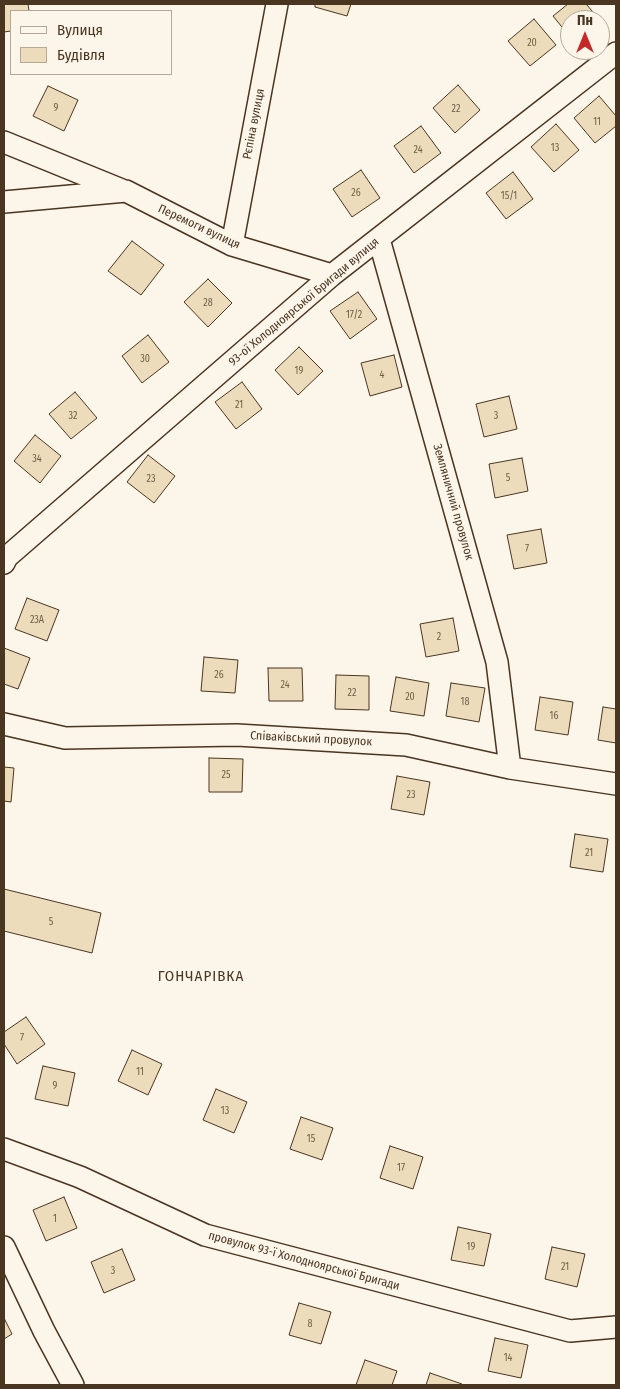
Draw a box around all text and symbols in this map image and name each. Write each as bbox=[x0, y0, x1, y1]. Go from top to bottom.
legend bbox=[10, 10, 172, 75]
north arrow bbox=[560, 10, 610, 60]
text: Пн bbox=[577, 12, 593, 29]
text: Вулиця bbox=[57, 21, 103, 39]
house number: 20 bbox=[527, 37, 537, 49]
text: Будівля bbox=[57, 46, 105, 64]
street label: Рєпіна вулиця bbox=[240, 87, 268, 161]
house number: 9 bbox=[54, 102, 58, 114]
house number: 22 bbox=[452, 103, 460, 115]
house number: 11 bbox=[593, 116, 601, 128]
house number: 13 bbox=[551, 142, 559, 154]
house number: 24 bbox=[413, 144, 423, 156]
house number: 26 bbox=[351, 187, 361, 199]
house number: 15/1 bbox=[501, 190, 517, 202]
street label: Перемоги вулиця bbox=[156, 202, 242, 252]
street label: 93-ої Холодноярської Бригади вулиця bbox=[226, 235, 382, 369]
house number: 28 bbox=[203, 297, 213, 309]
house number: 17/2 bbox=[346, 309, 362, 321]
house number: 30 bbox=[140, 353, 150, 365]
house number: 19 bbox=[295, 365, 303, 377]
house number: 4 bbox=[380, 369, 384, 381]
house number: 21 bbox=[235, 399, 243, 411]
house number: 32 bbox=[69, 410, 77, 422]
house number: 3 bbox=[494, 410, 498, 422]
street label: Земляничний провулок bbox=[430, 442, 476, 562]
house number: 34 bbox=[32, 453, 42, 465]
house number: 5 bbox=[506, 472, 510, 484]
house number: 23 bbox=[147, 473, 155, 485]
house number: 7 bbox=[525, 543, 529, 555]
house number: 23А bbox=[30, 614, 44, 626]
house number: 2 bbox=[437, 631, 441, 643]
house number: 26 bbox=[214, 669, 224, 681]
house number: 24 bbox=[280, 679, 290, 691]
house number: 22 bbox=[348, 687, 356, 699]
house number: 20 bbox=[405, 691, 415, 703]
house number: 18 bbox=[461, 696, 469, 708]
house number: 16 bbox=[550, 710, 558, 722]
street label: Співаківський провулок bbox=[250, 729, 372, 749]
house number: 25 bbox=[222, 769, 230, 781]
house number: 23 bbox=[407, 789, 415, 801]
house number: 21 bbox=[585, 847, 593, 859]
house number: 5 bbox=[49, 916, 53, 928]
district label: ГОНЧАРІВКА bbox=[156, 968, 246, 986]
house number: 7 bbox=[20, 1032, 24, 1044]
house number: 11 bbox=[136, 1066, 144, 1078]
house number: 9 bbox=[53, 1080, 57, 1092]
house number: 13 bbox=[221, 1105, 229, 1117]
house number: 15 bbox=[307, 1133, 315, 1145]
house number: 17 bbox=[397, 1162, 405, 1174]
house number: 1 bbox=[53, 1213, 57, 1225]
street label: провулок 93-ї Холодноярської Бригади bbox=[207, 1228, 401, 1294]
house number: 19 bbox=[467, 1241, 475, 1253]
house number: 21 bbox=[561, 1261, 569, 1273]
house number: 3 bbox=[111, 1265, 115, 1277]
house number: 8 bbox=[308, 1318, 312, 1330]
house number: 14 bbox=[504, 1352, 512, 1364]

